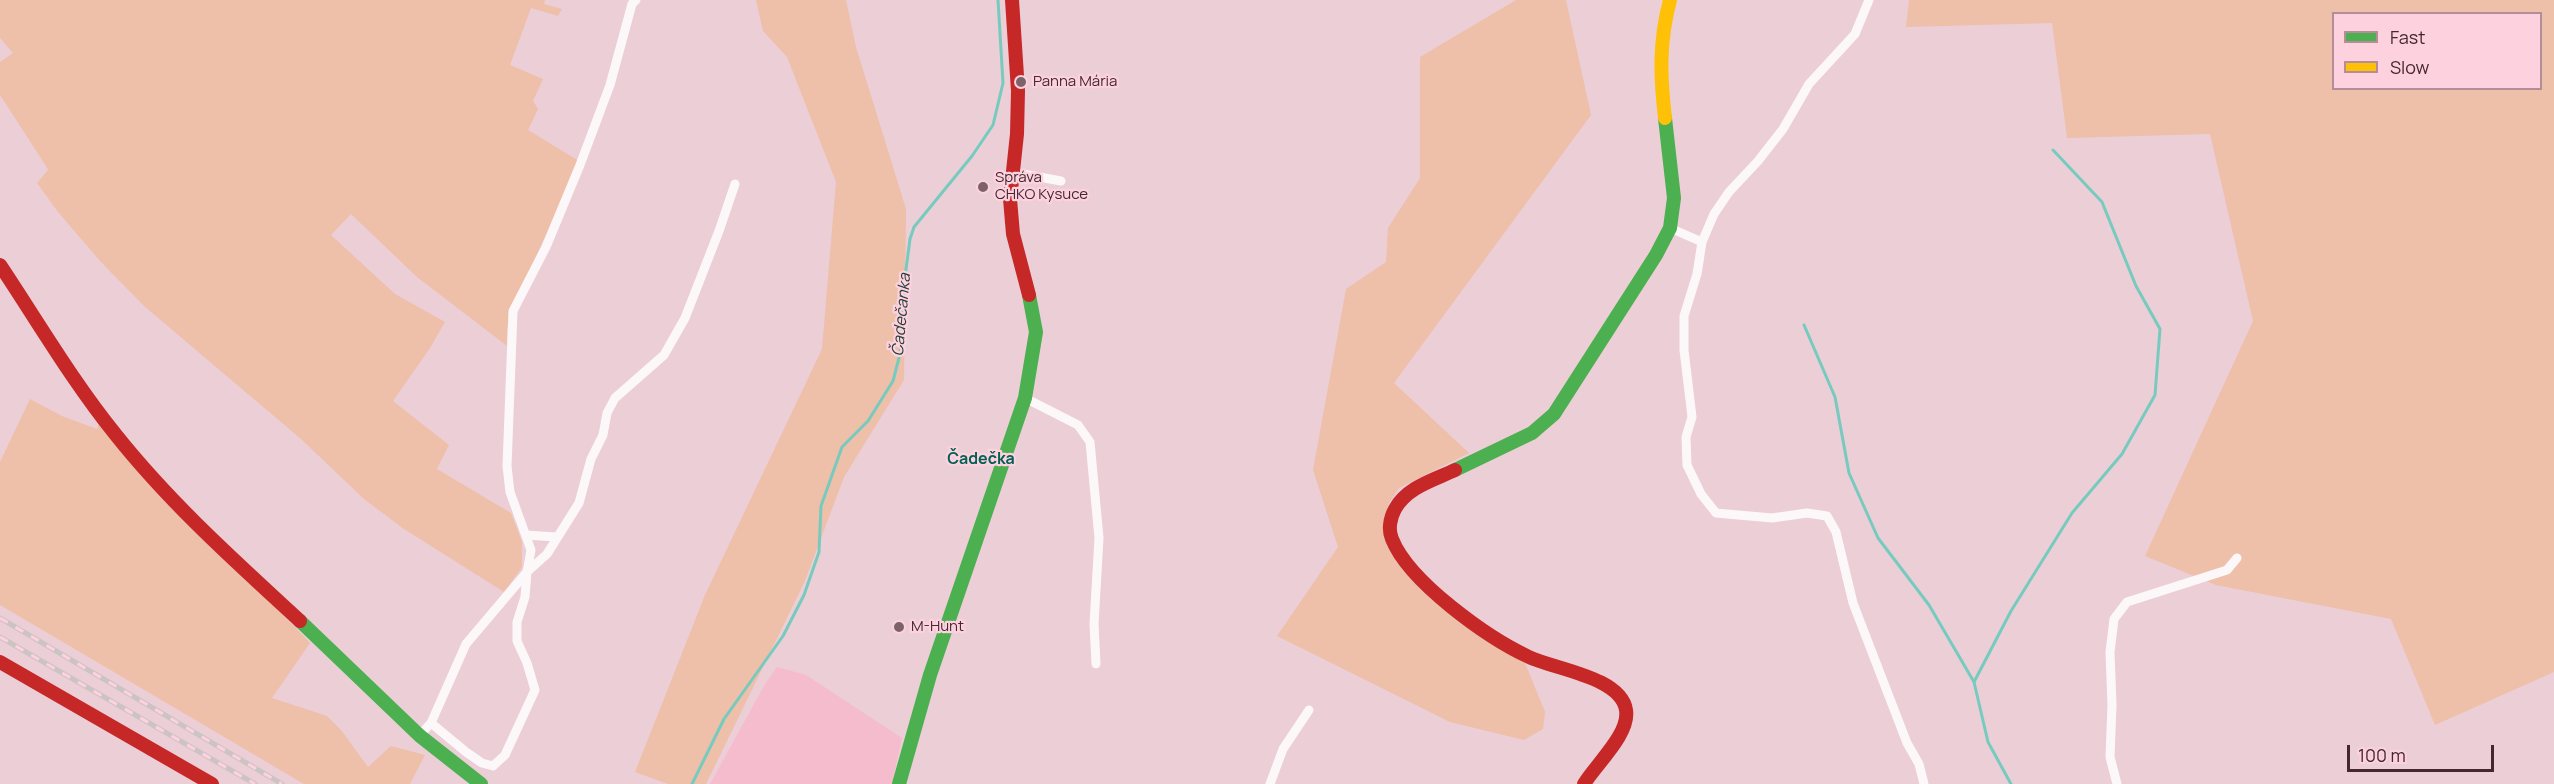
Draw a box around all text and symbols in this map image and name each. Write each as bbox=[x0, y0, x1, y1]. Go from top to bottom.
legend bbox=[2332, 12, 2542, 90]
text: Fast bbox=[2390, 25, 2425, 49]
text: Slow bbox=[2390, 55, 2429, 79]
place label: Panna Mária bbox=[1033, 73, 1117, 91]
marker: Panna Mária bbox=[1014, 75, 1028, 89]
place label: Správa CHKO Kysuce bbox=[995, 169, 1088, 204]
marker: Správa CHKO Kysuce bbox=[976, 180, 990, 194]
water label: Čadečanka bbox=[889, 273, 915, 357]
district label: Čadečka bbox=[947, 450, 1015, 470]
place label: M-Hunt bbox=[911, 618, 964, 636]
marker: M-Hunt bbox=[892, 620, 906, 634]
scale bar bbox=[2350, 733, 2497, 771]
text: 100 m bbox=[2358, 743, 2406, 767]

